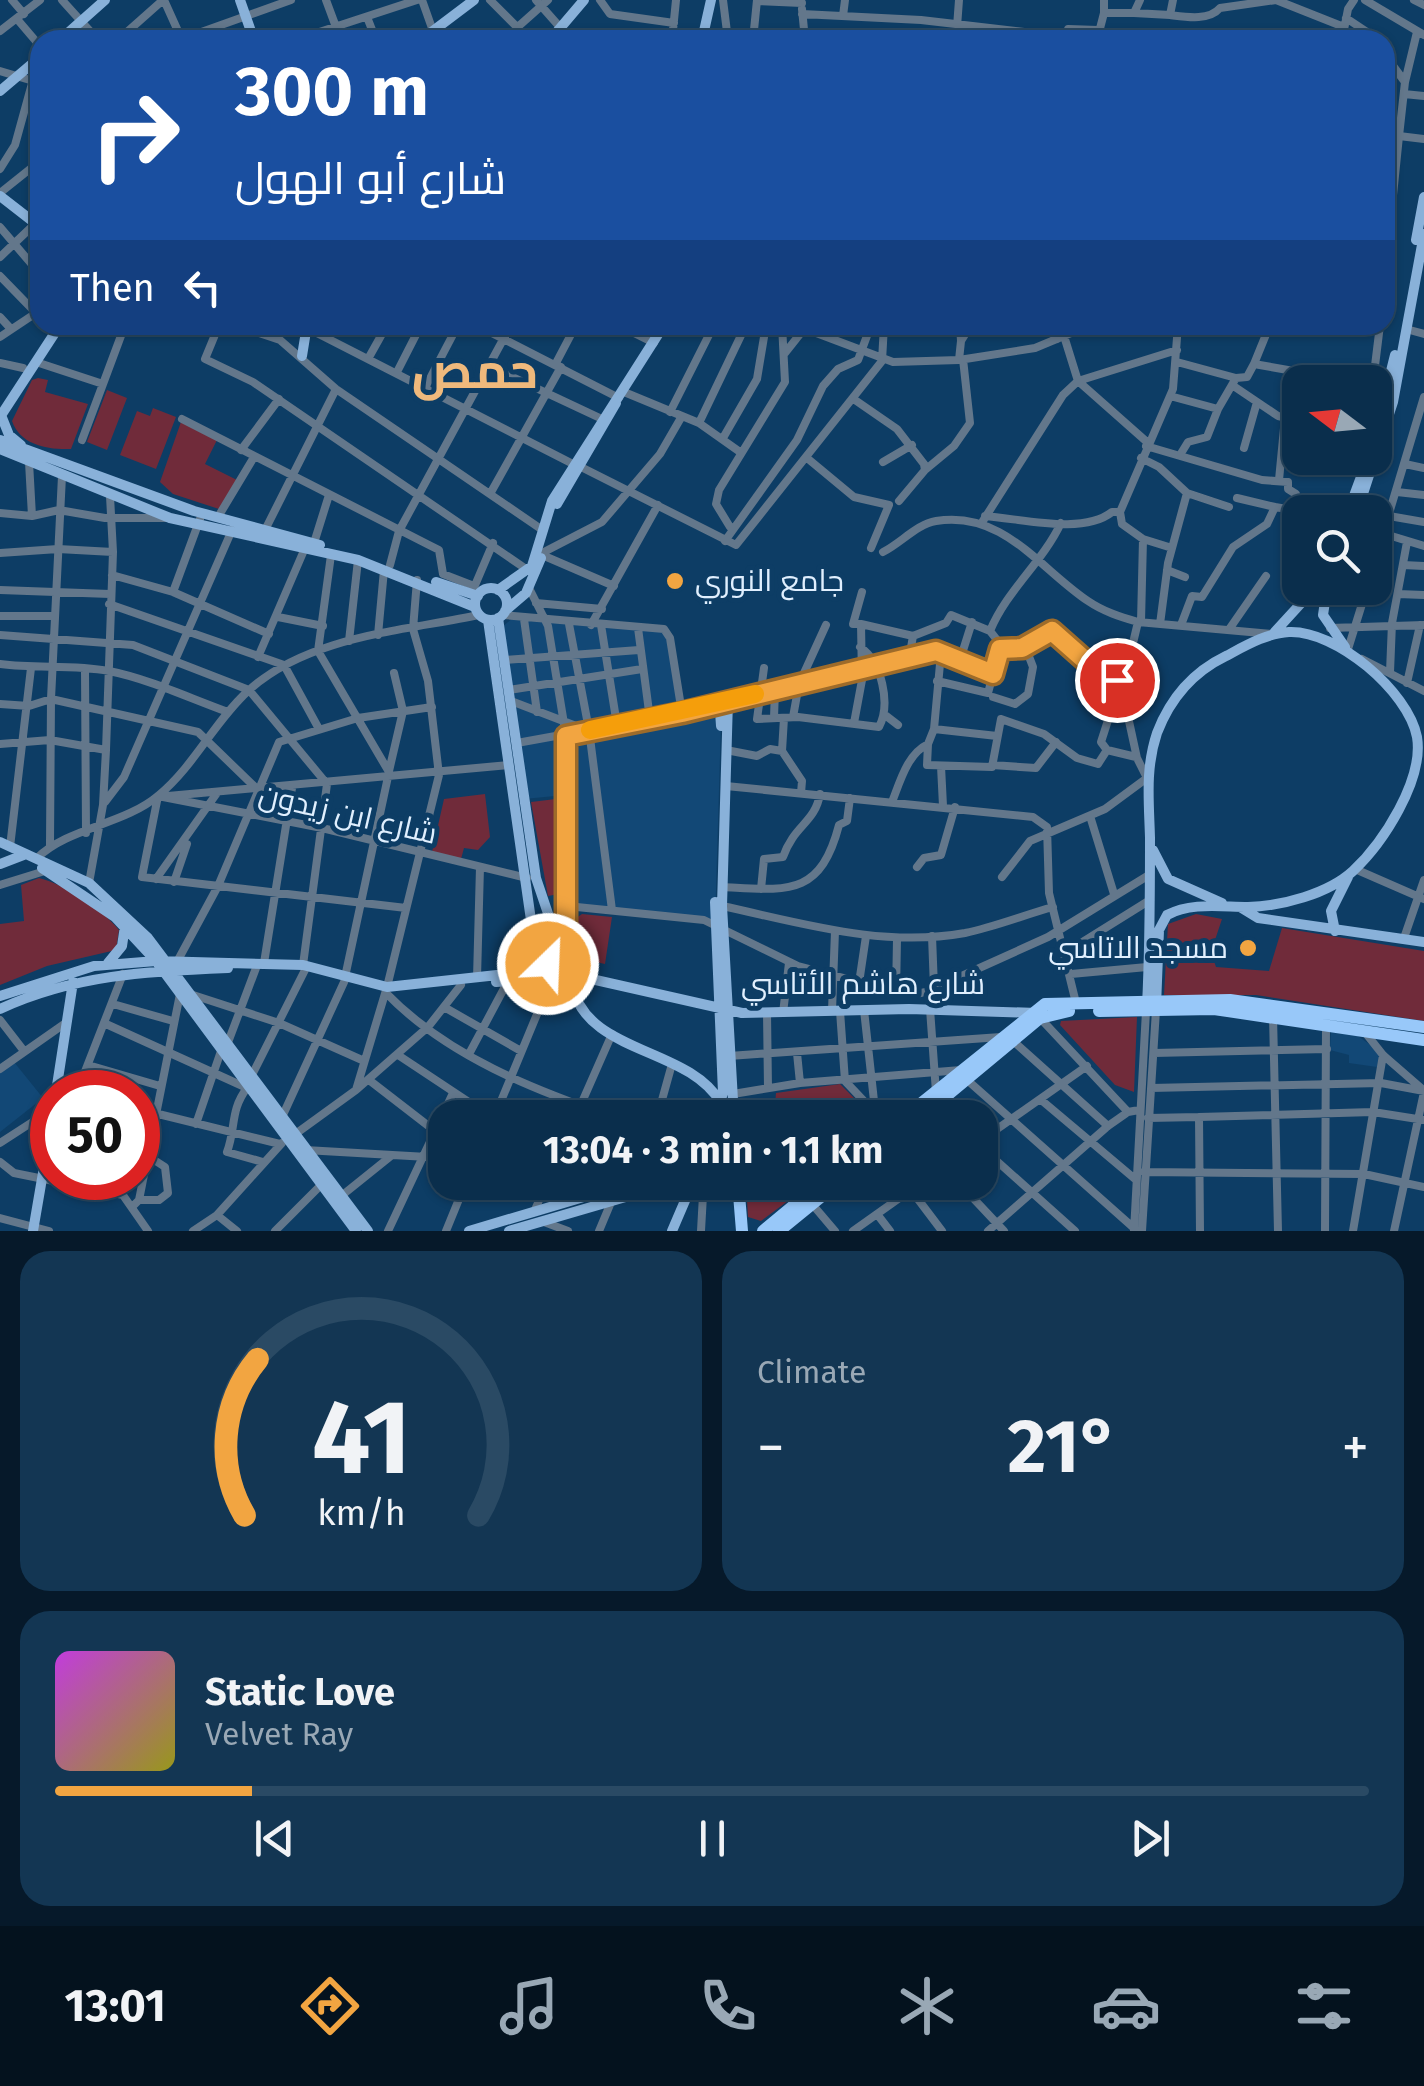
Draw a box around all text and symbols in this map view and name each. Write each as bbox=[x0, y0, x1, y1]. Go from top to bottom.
text: 300 m bbox=[235, 50, 429, 134]
icon: right bbox=[70, 70, 200, 200]
text: شارع أبو الهول bbox=[235, 152, 506, 206]
icon: left bbox=[175, 260, 230, 315]
text: Then bbox=[70, 265, 155, 311]
district label: حمص bbox=[412, 341, 538, 401]
north arrow bbox=[1282, 365, 1392, 475]
map controls bbox=[1282, 365, 1392, 605]
button: search bbox=[1282, 495, 1392, 605]
place label: جامع النوري bbox=[695, 563, 844, 604]
marker: جامع النوري bbox=[664, 570, 686, 592]
pin bbox=[1075, 638, 1160, 723]
icon: arrive bbox=[1090, 653, 1145, 708]
street label: شارع ابن زيدون bbox=[255, 776, 441, 854]
position arrow bbox=[496, 912, 600, 1016]
place label: مسجد الاتاسي bbox=[1048, 930, 1228, 970]
marker: مسجد الاتاسي bbox=[1237, 937, 1259, 959]
street label: شارع هاشم الأتاسي bbox=[741, 966, 985, 1006]
speed limit sign: 50 bbox=[30, 1070, 160, 1200]
text: 13:04 · 3 min · 1.1 km bbox=[543, 1127, 883, 1173]
text: Climate bbox=[757, 1353, 866, 1391]
text: 41 bbox=[311, 1376, 411, 1501]
text: 21° bbox=[1008, 1402, 1119, 1492]
text: − bbox=[757, 1415, 785, 1481]
text: + bbox=[1342, 1415, 1369, 1481]
text: km/h bbox=[317, 1492, 405, 1534]
text: Static Love bbox=[205, 1669, 395, 1715]
text: Velvet Ray bbox=[205, 1715, 353, 1753]
icon: previous bbox=[247, 1811, 302, 1866]
icon: pause bbox=[685, 1811, 740, 1866]
icon: next bbox=[1123, 1811, 1178, 1866]
icon: directions bbox=[295, 1971, 365, 2041]
icon: music bbox=[494, 1971, 564, 2041]
icon: phone bbox=[693, 1971, 763, 2041]
icon: climate bbox=[892, 1971, 962, 2041]
icon: car bbox=[1091, 1971, 1161, 2041]
icon: filters bbox=[1289, 1971, 1359, 2041]
text: 13:01 bbox=[64, 1979, 166, 2033]

